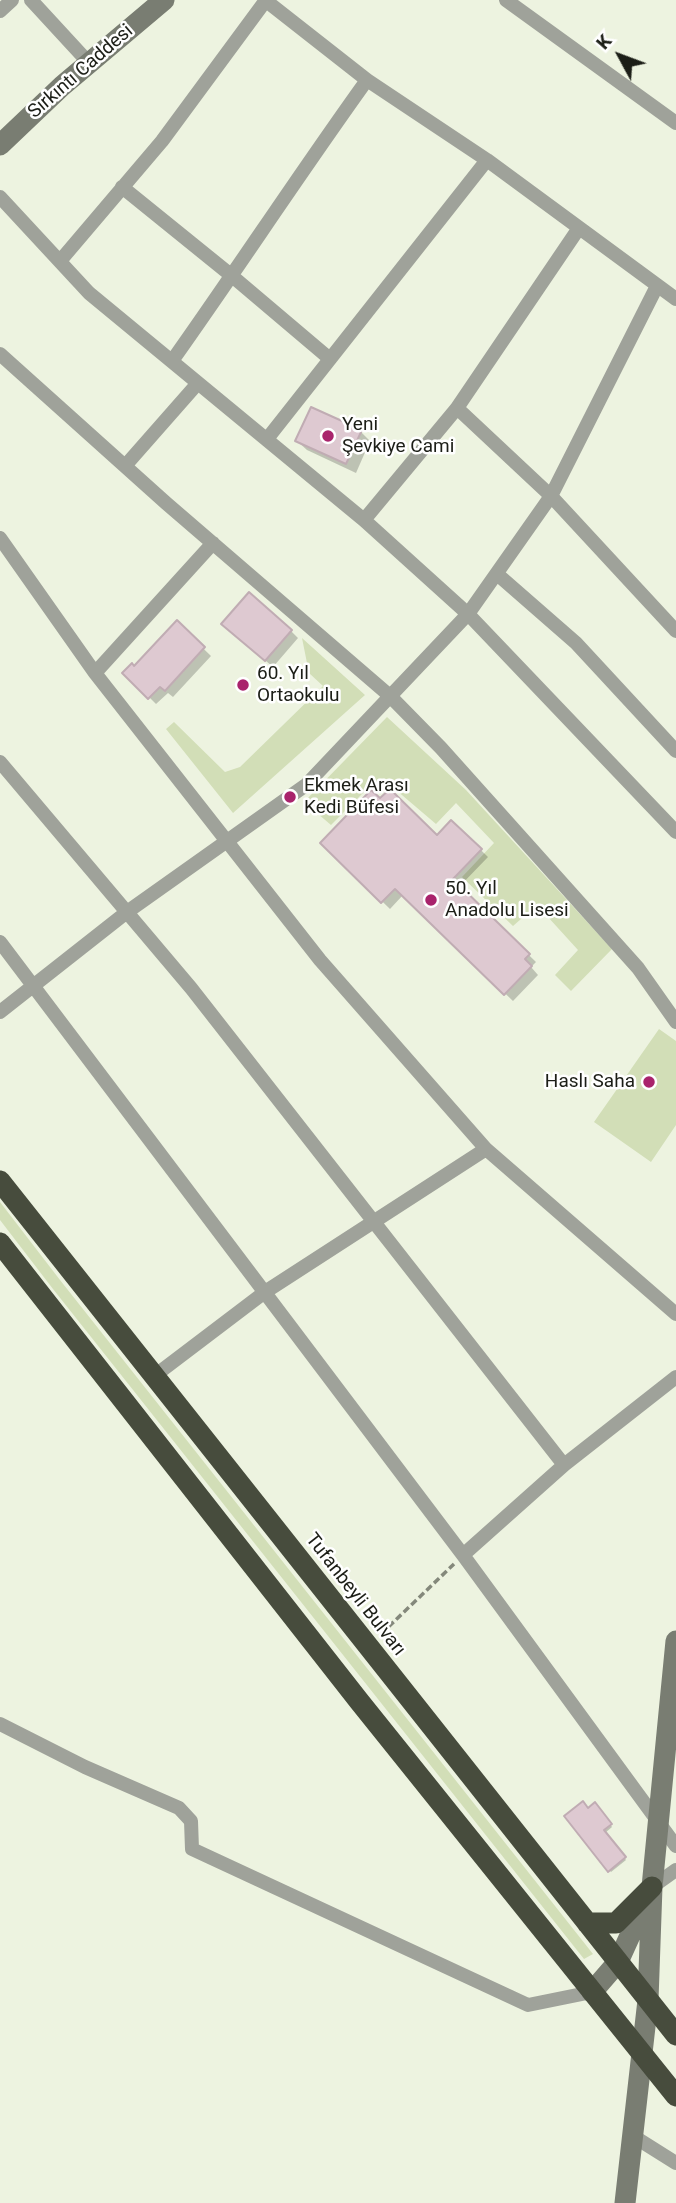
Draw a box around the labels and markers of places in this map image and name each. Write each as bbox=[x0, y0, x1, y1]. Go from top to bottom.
place label: Yeni Şevkiye Cami bbox=[342, 414, 454, 458]
marker: Yeni Şevkiye Cami bbox=[320, 428, 336, 444]
place label: 60. Yıl Ortaokulu bbox=[257, 663, 340, 707]
marker: 60. Yıl Ortaokulu bbox=[235, 677, 251, 693]
place label: Ekmek Arası Kedi Büfesi bbox=[304, 775, 409, 819]
marker: Ekmek Arası Kedi Büfesi bbox=[282, 789, 298, 805]
place label: 50. Yıl Anadolu Lisesi bbox=[445, 878, 569, 922]
marker: 50. Yıl Anadolu Lisesi bbox=[423, 892, 439, 908]
place label: Haslı Saha bbox=[545, 1071, 635, 1093]
marker: Haslı Saha bbox=[641, 1074, 657, 1090]

